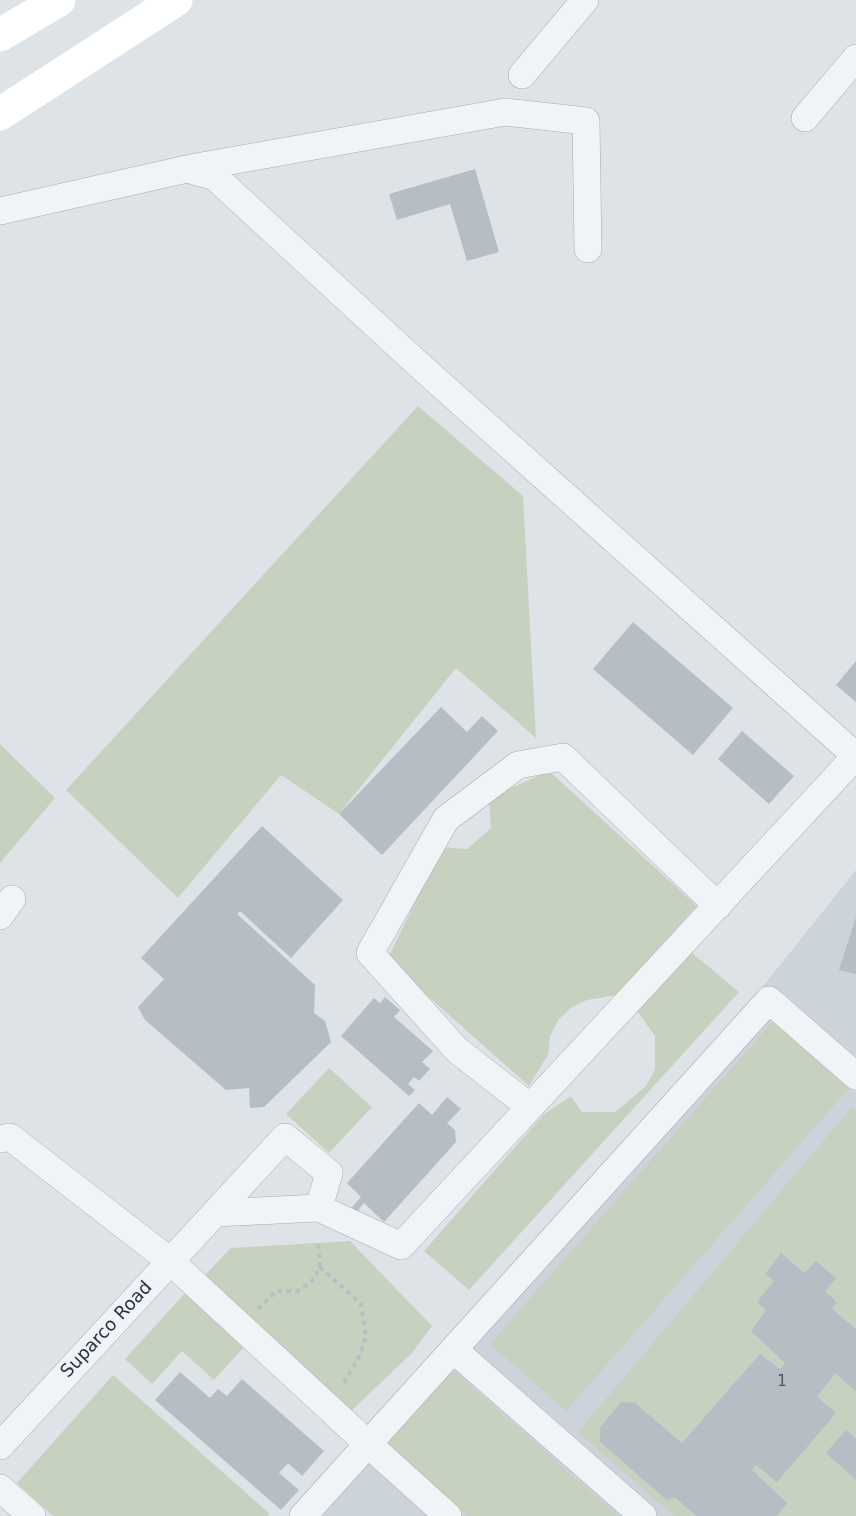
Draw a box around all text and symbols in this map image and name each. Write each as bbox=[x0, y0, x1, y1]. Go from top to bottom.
street label: Suparco Road bbox=[57, 1277, 157, 1383]
house number: 1 bbox=[777, 1373, 787, 1391]

